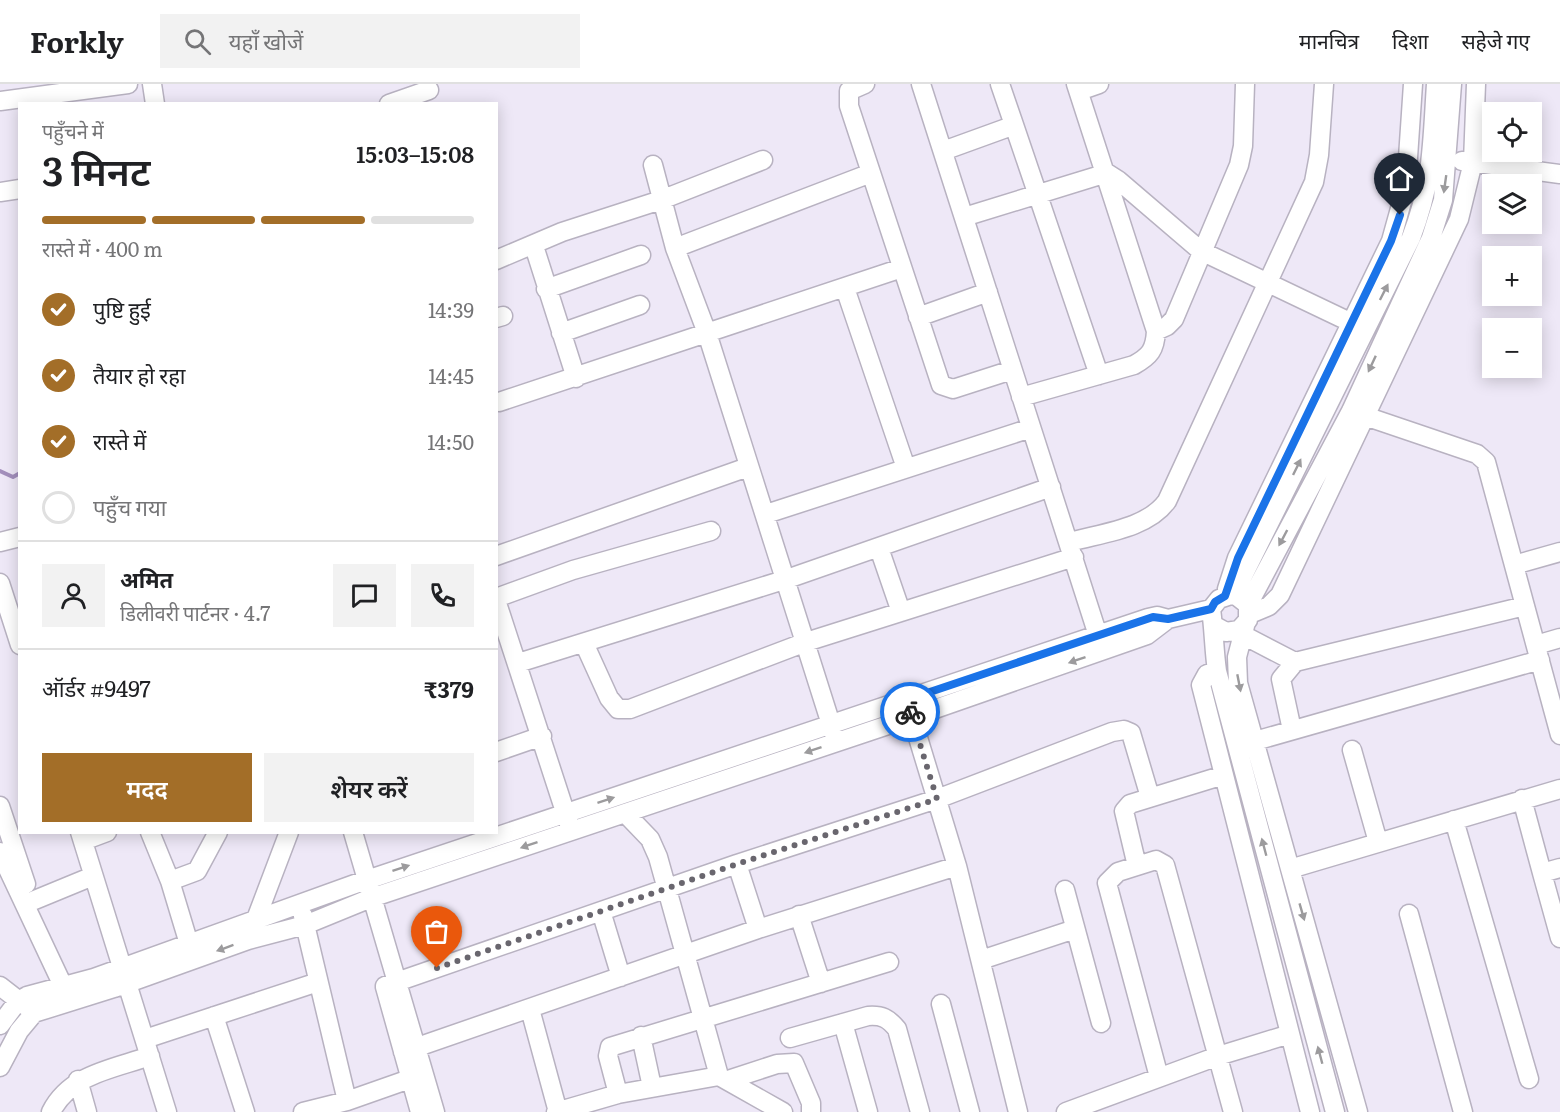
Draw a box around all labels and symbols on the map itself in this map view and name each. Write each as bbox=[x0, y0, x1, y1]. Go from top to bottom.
pin bbox=[1374, 153, 1425, 215]
one-way arrow bbox=[1440, 175, 1449, 194]
one-way arrow bbox=[1379, 284, 1389, 301]
one-way arrow bbox=[1367, 356, 1377, 374]
one-way arrow bbox=[1293, 458, 1302, 475]
one-way arrow bbox=[1279, 529, 1289, 547]
one-way arrow bbox=[1068, 655, 1086, 665]
one-way arrow bbox=[1235, 674, 1244, 693]
courier bbox=[880, 682, 940, 742]
one-way arrow bbox=[804, 745, 822, 755]
one-way arrow bbox=[597, 795, 615, 805]
one-way arrow bbox=[1259, 838, 1268, 856]
one-way arrow bbox=[520, 841, 538, 850]
one-way arrow bbox=[392, 863, 410, 873]
one-way arrow bbox=[1298, 903, 1307, 921]
pin bbox=[411, 906, 462, 968]
one-way arrow bbox=[216, 944, 234, 954]
one-way arrow bbox=[1314, 1046, 1324, 1065]

